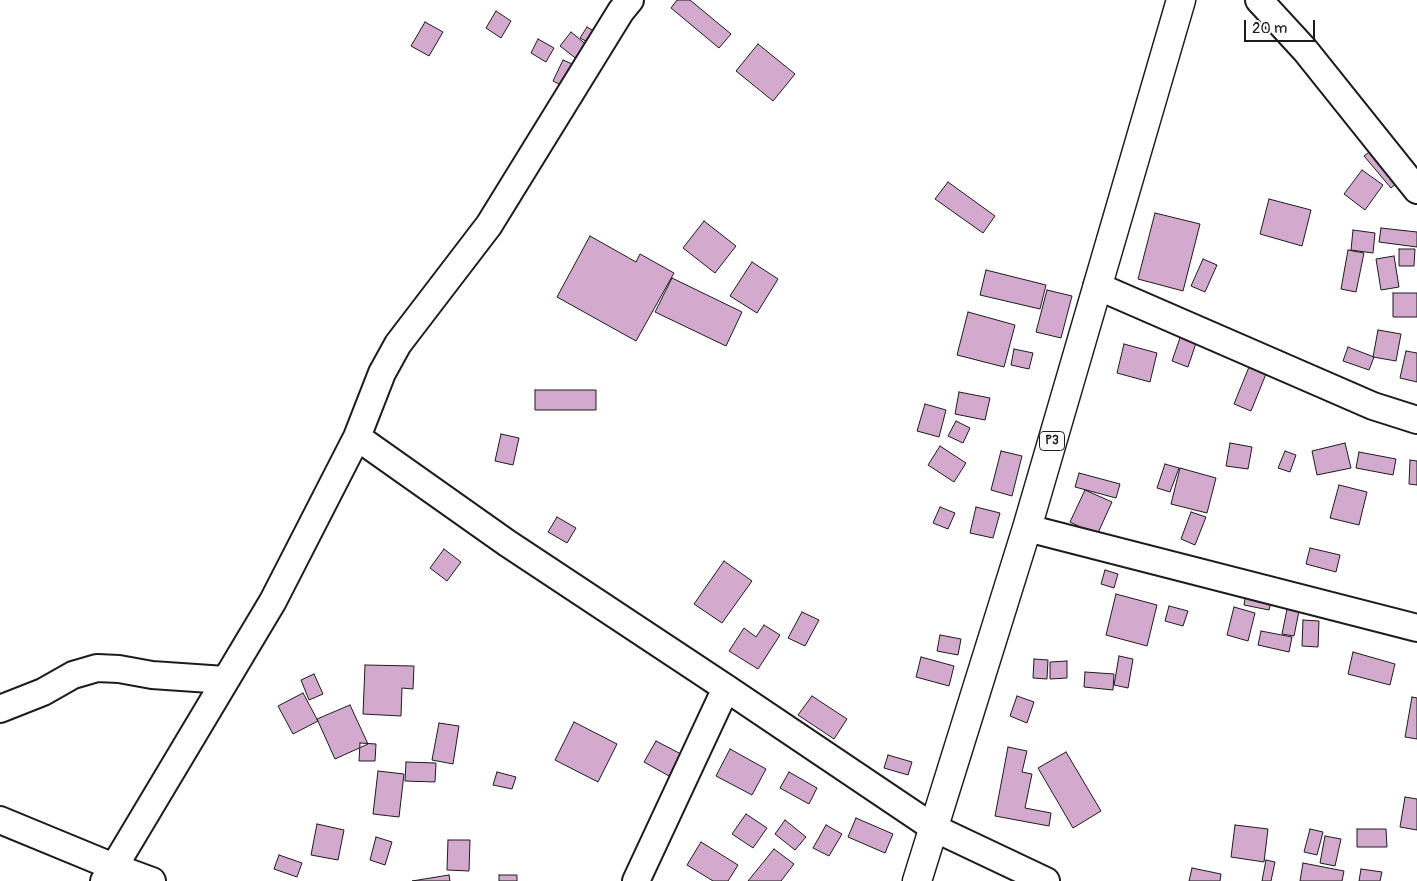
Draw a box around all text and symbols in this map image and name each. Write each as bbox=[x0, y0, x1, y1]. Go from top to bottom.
scale bar bbox=[1247, 10, 1318, 42]
text: 20 m bbox=[1252, 19, 1287, 38]
road number: P3 bbox=[1040, 432, 1064, 451]

